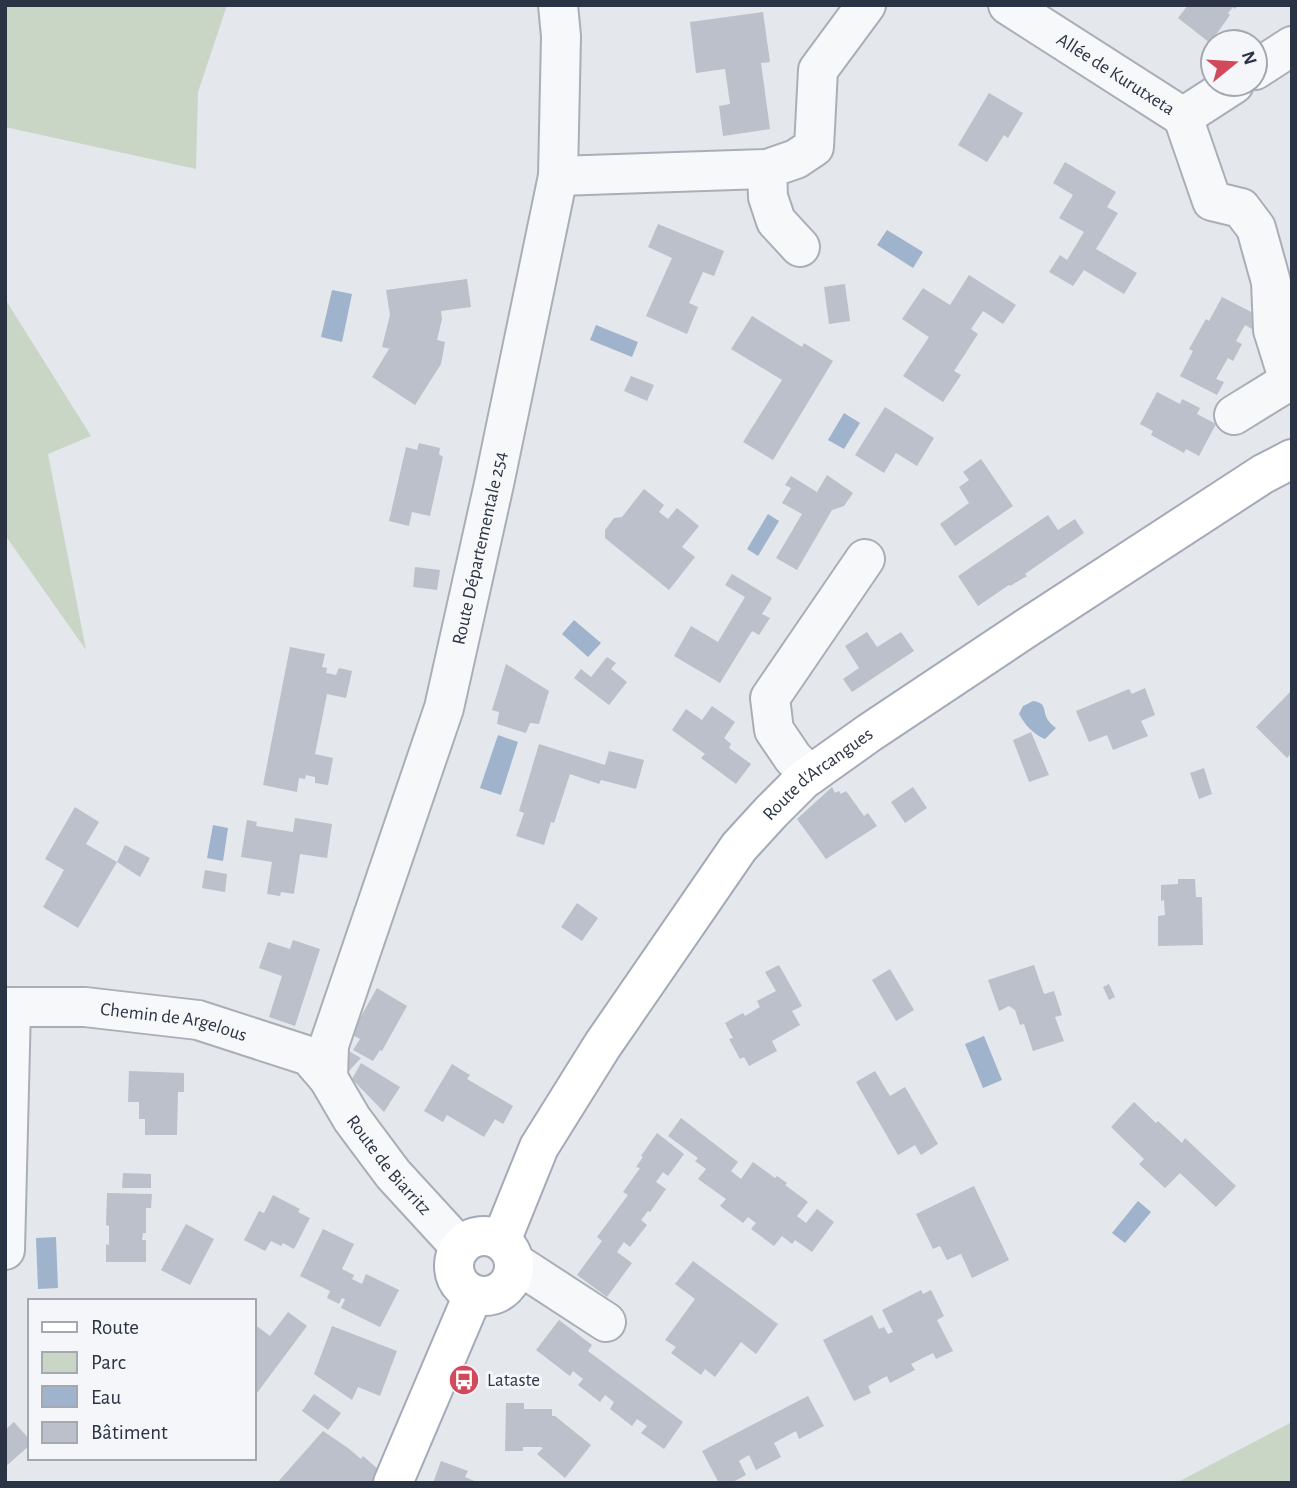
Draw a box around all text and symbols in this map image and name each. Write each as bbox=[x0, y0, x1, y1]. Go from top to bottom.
north arrow bbox=[1199, 28, 1269, 98]
street label: Allée de Kurutxeta bbox=[1053, 29, 1178, 119]
text: N bbox=[1238, 49, 1260, 67]
street label: Route Départementale 254 bbox=[449, 450, 510, 647]
street label: Route d'Arcangues bbox=[759, 724, 876, 824]
street label: Chemin de Argelous bbox=[99, 999, 249, 1045]
street label: Route de Biarritz bbox=[343, 1111, 435, 1219]
legend bbox=[28, 1299, 256, 1460]
text: Route bbox=[91, 1317, 139, 1338]
text: Parc bbox=[91, 1352, 126, 1373]
bus stop icon: Lataste bbox=[447, 1363, 481, 1397]
place label: Lataste bbox=[487, 1371, 540, 1390]
text: Eau bbox=[91, 1387, 121, 1408]
text: Bâtiment bbox=[91, 1422, 168, 1443]

